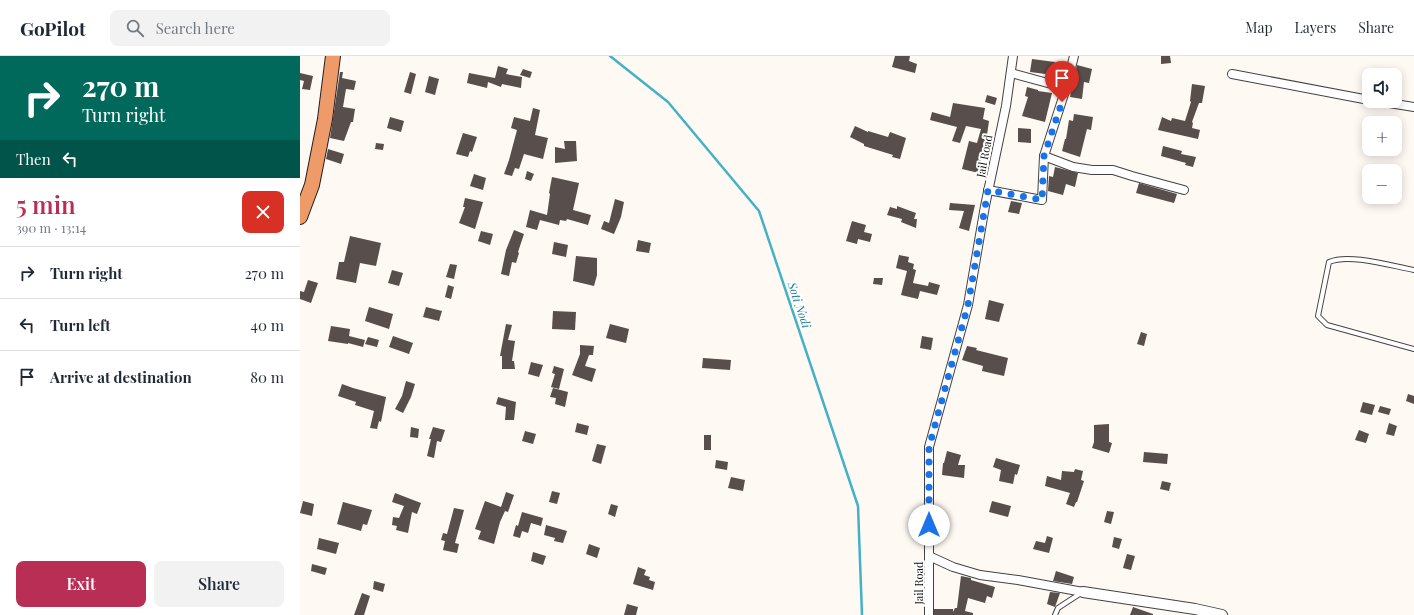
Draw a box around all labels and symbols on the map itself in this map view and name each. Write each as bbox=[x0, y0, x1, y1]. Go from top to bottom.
pin bbox=[1045, 61, 1079, 102]
street label: Jail Road bbox=[972, 133, 996, 180]
water label: Soti Nodi bbox=[784, 279, 815, 331]
position arrow bbox=[908, 504, 950, 546]
street label: Jail Road bbox=[911, 561, 926, 605]

